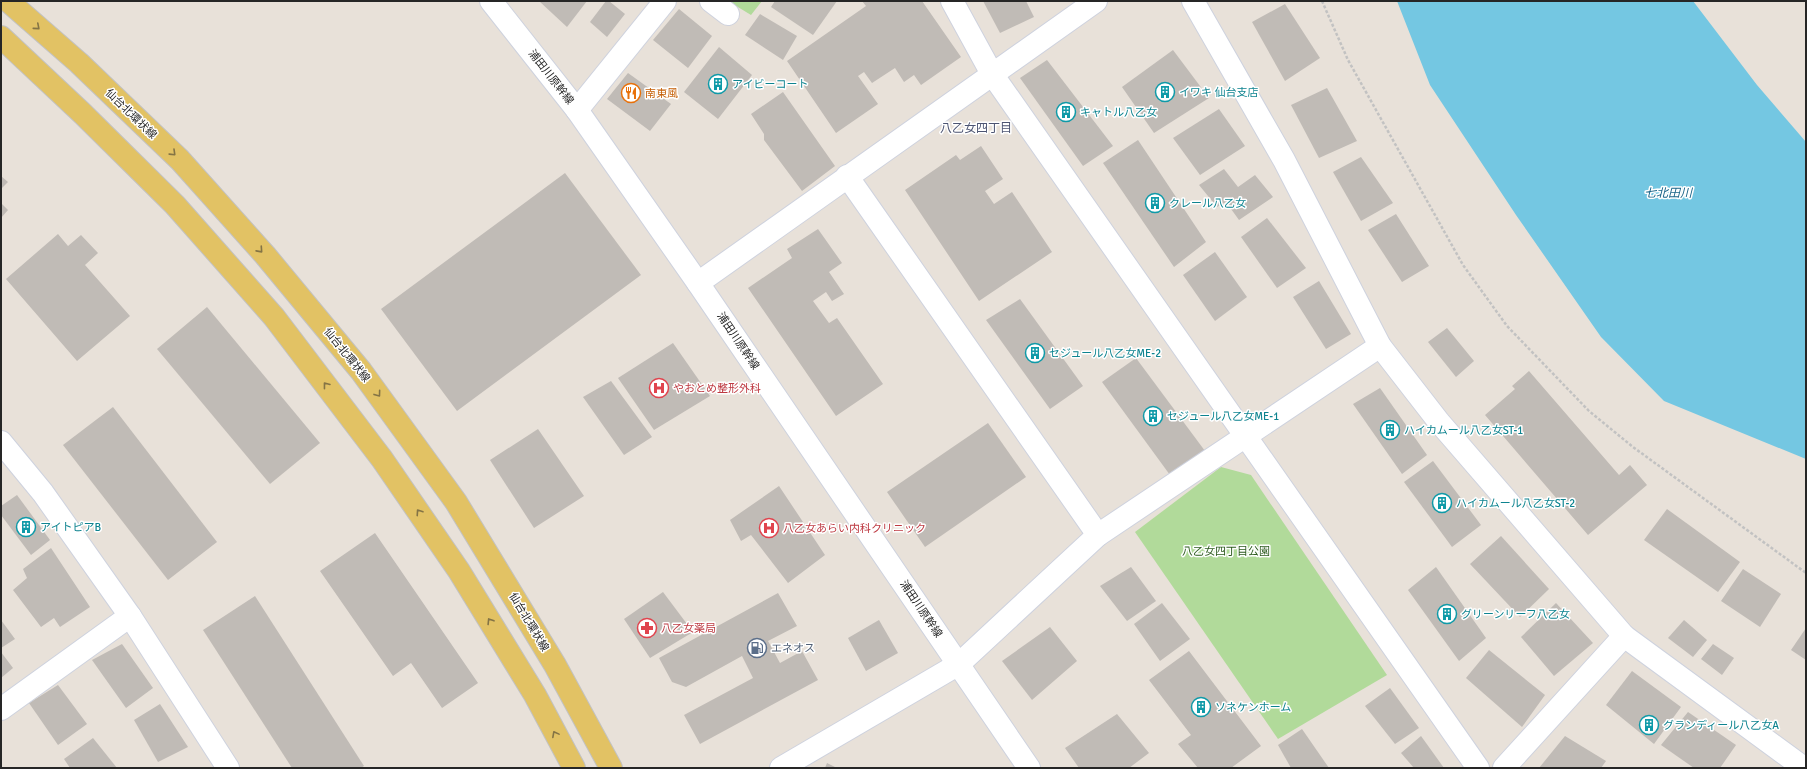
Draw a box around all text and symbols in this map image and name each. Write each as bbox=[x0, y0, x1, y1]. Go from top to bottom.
one-way arrow bbox=[32, 22, 40, 29]
street label: 浦田川原幹線 bbox=[526, 47, 576, 107]
building icon: アイビーコート bbox=[707, 73, 729, 95]
place label: アイビーコート bbox=[732, 78, 808, 91]
building icon: イワキ 仙台支店 bbox=[1154, 81, 1176, 103]
restaurant icon: 南東風 bbox=[620, 82, 642, 104]
street label: 仙台北環状線 bbox=[103, 86, 159, 142]
place label: イワキ 仙台支店 bbox=[1179, 86, 1258, 99]
place label: 南東風 bbox=[645, 87, 678, 100]
building icon: キャトル八乙女 bbox=[1055, 101, 1077, 123]
place label: キャトル八乙女 bbox=[1080, 106, 1157, 119]
district label: 八乙女四丁目 bbox=[940, 121, 1012, 136]
one-way arrow bbox=[168, 149, 176, 156]
water label: 七北田川 bbox=[1644, 186, 1694, 201]
building icon: クレール八乙女 bbox=[1144, 192, 1166, 214]
place label: クレール八乙女 bbox=[1169, 197, 1246, 210]
one-way arrow bbox=[255, 245, 263, 253]
street label: 浦田川原幹線 bbox=[714, 310, 762, 372]
street label: 仙台北環状線 bbox=[321, 325, 373, 385]
building icon: セジュール八乙女ME-2 bbox=[1024, 342, 1046, 364]
place label: セジュール八乙女ME-2 bbox=[1049, 347, 1161, 360]
hospital icon: やおとめ整形外科 bbox=[648, 377, 670, 399]
one-way arrow bbox=[324, 382, 331, 389]
place label: やおとめ整形外科 bbox=[673, 382, 761, 395]
one-way arrow bbox=[373, 390, 380, 397]
building icon: セジュール八乙女ME-1 bbox=[1142, 405, 1164, 427]
place label: セジュール八乙女ME-1 bbox=[1167, 410, 1279, 423]
building icon: ハイカムール八乙女ST-1 bbox=[1379, 419, 1401, 441]
place label: ハイカムール八乙女ST-1 bbox=[1404, 424, 1523, 437]
building icon: ハイカムール八乙女ST-2 bbox=[1431, 492, 1453, 514]
place label: ハイカムール八乙女ST-2 bbox=[1456, 497, 1575, 510]
one-way arrow bbox=[417, 510, 424, 517]
building icon: アイトピアB bbox=[15, 516, 37, 538]
hospital icon: 八乙女あらい内科クリニック bbox=[758, 517, 780, 539]
place label: アイトピアB bbox=[40, 521, 101, 534]
place label: 八乙女あらい内科クリニック bbox=[783, 522, 926, 535]
park label: 八乙女四丁目公園 bbox=[1182, 545, 1270, 558]
street label: 浦田川原幹線 bbox=[897, 578, 945, 640]
street label: 仙台北環状線 bbox=[506, 590, 552, 654]
building icon: グリーンリーフ八乙女 bbox=[1436, 603, 1458, 625]
place label: グリーンリーフ八乙女 bbox=[1461, 608, 1570, 621]
pharmacy icon: 八乙女薬局 bbox=[636, 617, 658, 639]
one-way arrow bbox=[487, 619, 494, 626]
place label: 八乙女薬局 bbox=[661, 622, 716, 635]
fuel station icon: エネオス bbox=[746, 637, 768, 659]
place label: エネオス bbox=[771, 642, 815, 655]
building icon: ソネケンホーム bbox=[1190, 696, 1212, 718]
place label: ソネケンホーム bbox=[1215, 701, 1291, 714]
building icon: グランディール八乙女A bbox=[1638, 714, 1660, 736]
place label: グランディール八乙女A bbox=[1663, 719, 1779, 732]
one-way arrow bbox=[553, 730, 560, 738]

